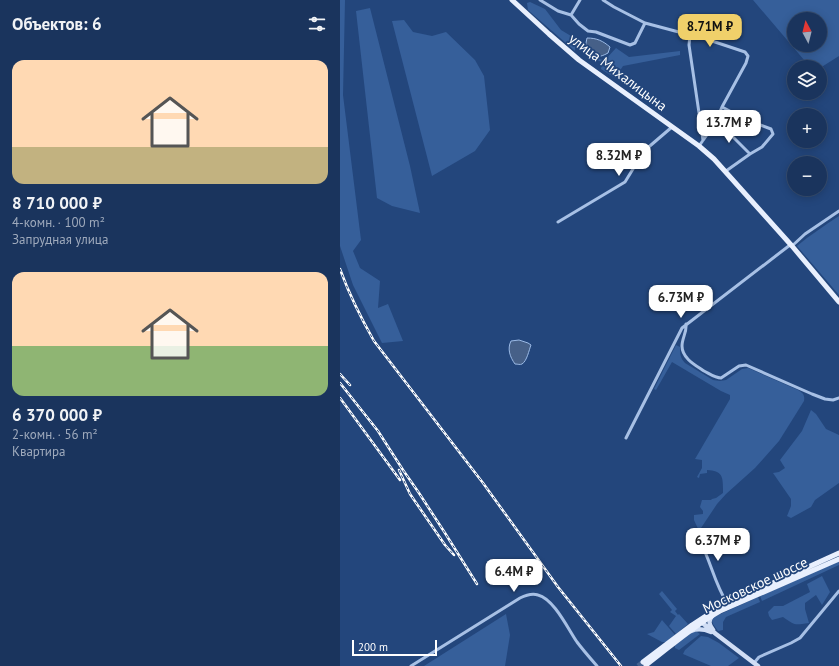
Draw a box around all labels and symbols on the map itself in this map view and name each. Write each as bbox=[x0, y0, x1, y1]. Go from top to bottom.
north arrow bbox=[787, 12, 827, 52]
pin: 8.71M ₽ bbox=[673, 14, 747, 48]
street label: улица Михалицына bbox=[565, 29, 671, 115]
pin: 13.7M ₽ bbox=[692, 110, 766, 144]
pin: 8.32M ₽ bbox=[582, 143, 656, 177]
pin: 6.73M ₽ bbox=[644, 285, 718, 319]
pin: 6.37M ₽ bbox=[681, 528, 755, 562]
street label: Московское шоссе bbox=[700, 553, 810, 617]
pin: 6.4M ₽ bbox=[481, 559, 547, 593]
scale bar bbox=[352, 638, 437, 657]

